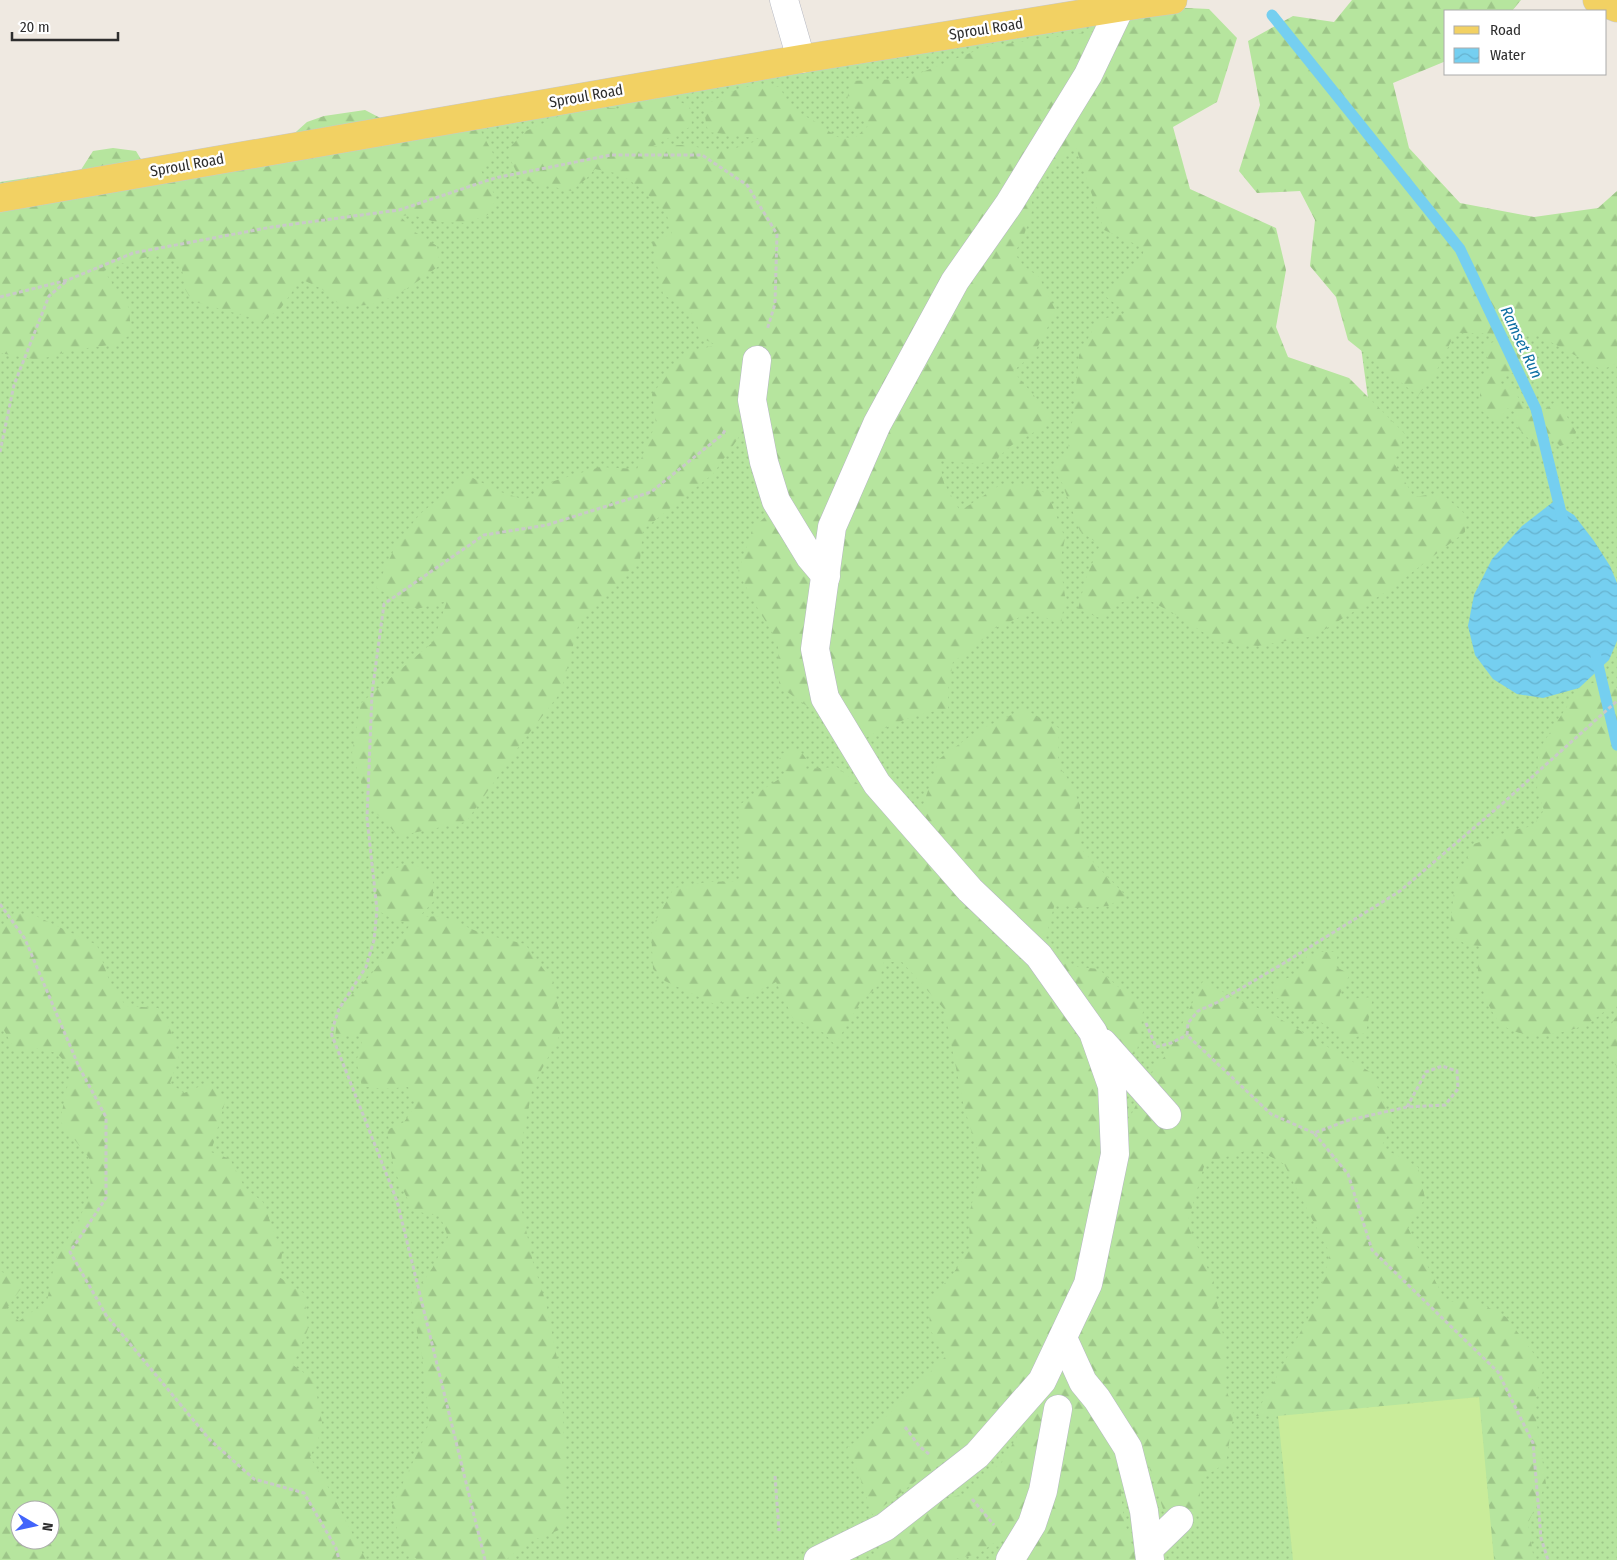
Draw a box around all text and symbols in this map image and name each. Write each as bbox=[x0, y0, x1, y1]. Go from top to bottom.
scale bar bbox=[12, 10, 119, 42]
legend bbox=[1444, 10, 1607, 75]
street label: Sproul Road bbox=[948, 14, 1024, 44]
text: 20 m bbox=[20, 18, 50, 36]
text: Road bbox=[1490, 21, 1521, 39]
text: Water bbox=[1490, 46, 1526, 64]
street label: Sproul Road bbox=[548, 81, 624, 111]
street label: Sproul Road bbox=[149, 150, 225, 180]
water label: Ramset Run bbox=[1497, 303, 1547, 381]
north arrow bbox=[10, 1500, 60, 1550]
text: N bbox=[38, 1521, 56, 1532]

